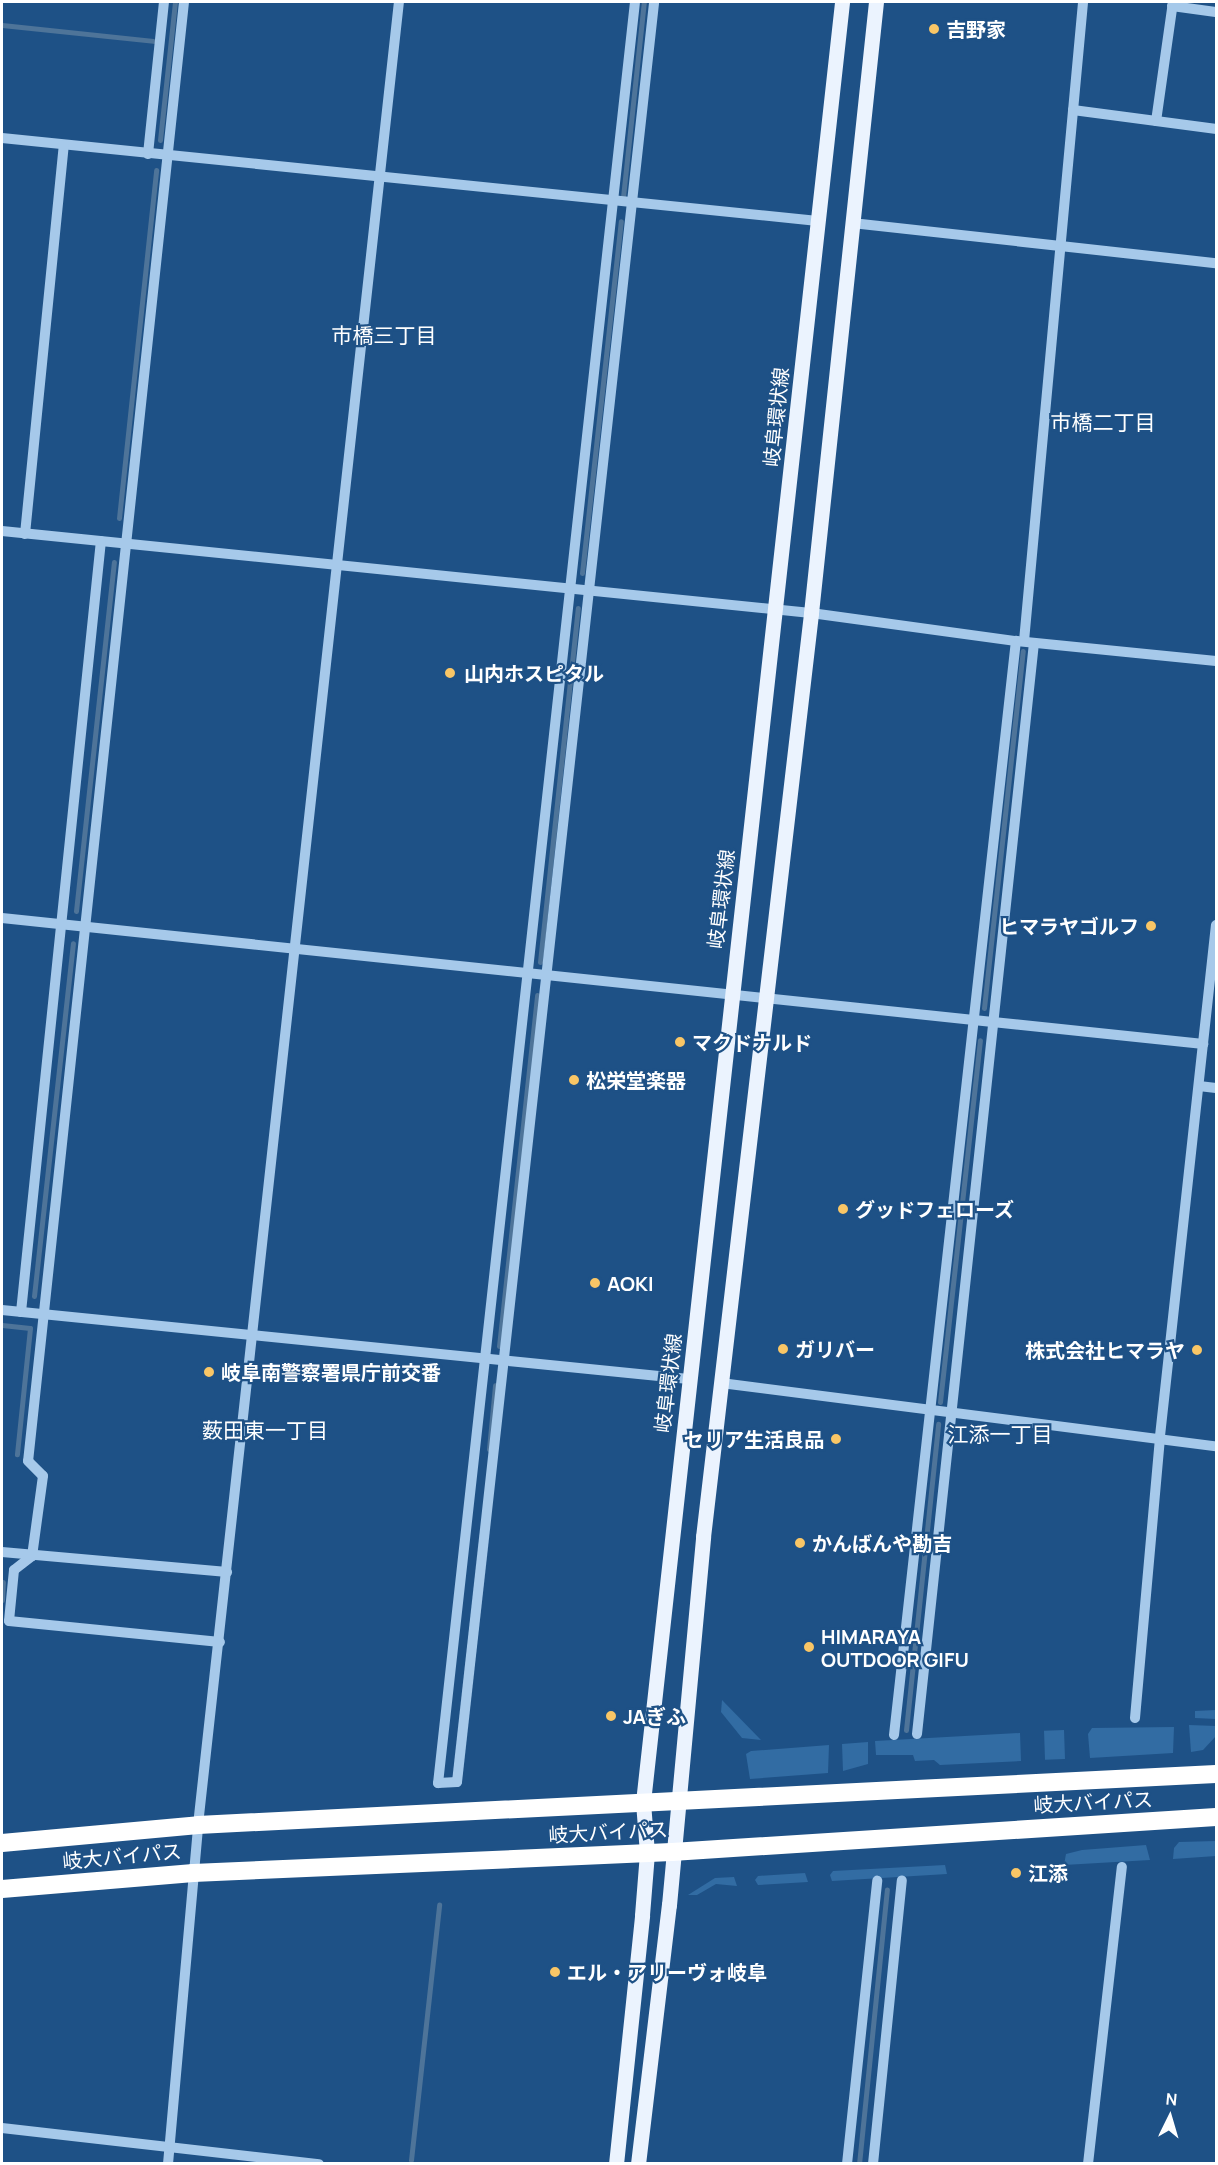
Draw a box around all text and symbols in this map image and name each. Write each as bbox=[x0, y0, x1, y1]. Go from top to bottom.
place label: 吉野家 bbox=[946, 17, 1006, 41]
marker: 吉野家 bbox=[927, 22, 941, 36]
district label: 市橋三丁目 bbox=[332, 322, 436, 348]
street label: 岐阜環状線 bbox=[759, 366, 793, 468]
district label: 市橋二丁目 bbox=[1051, 409, 1155, 435]
place label: 山内ホスピタル bbox=[464, 661, 604, 685]
marker: 山内ホスピタル bbox=[441, 664, 459, 682]
street label: 岐阜環状線 bbox=[703, 848, 739, 950]
place label: ヒマラヤゴルフ bbox=[999, 914, 1139, 938]
marker: ヒマラヤゴルフ bbox=[1144, 919, 1158, 933]
place label: マクドナルド bbox=[692, 1030, 812, 1054]
marker: マクドナルド bbox=[673, 1035, 687, 1049]
place label: 松栄堂楽器 bbox=[586, 1068, 686, 1092]
marker: 松栄堂楽器 bbox=[567, 1073, 581, 1087]
place label: グッドフェローズ bbox=[855, 1197, 1015, 1221]
marker: グッドフェローズ bbox=[836, 1202, 850, 1216]
place label: AOKI bbox=[607, 1271, 654, 1295]
marker: AOKI bbox=[588, 1276, 602, 1290]
street label: 岐阜環状線 bbox=[650, 1332, 686, 1434]
place label: ガリバー bbox=[795, 1337, 875, 1361]
place label: 株式会社ヒマラヤ bbox=[1025, 1338, 1185, 1362]
marker: ガリバー bbox=[776, 1342, 790, 1356]
marker: 株式会社ヒマラヤ bbox=[1190, 1343, 1204, 1357]
place label: 岐阜南警察署県庁前交番 bbox=[221, 1360, 441, 1384]
marker: 岐阜南警察署県庁前交番 bbox=[202, 1365, 216, 1379]
district label: 薮田東一丁目 bbox=[202, 1417, 328, 1443]
district label: 江添一丁目 bbox=[948, 1421, 1052, 1447]
place label: セリア生活良品 bbox=[684, 1427, 824, 1451]
marker: セリア生活良品 bbox=[829, 1432, 843, 1446]
place label: かんばんや勘吉 bbox=[812, 1531, 952, 1555]
marker: かんばんや勘吉 bbox=[793, 1536, 807, 1550]
place label: HIMARAYA OUTDOOR GIFU bbox=[821, 1624, 969, 1671]
marker: HIMARAYA OUTDOOR GIFU bbox=[802, 1640, 816, 1654]
place label: JAぎふ bbox=[623, 1704, 686, 1728]
marker: JAぎふ bbox=[604, 1709, 618, 1723]
street label: 岐大バイパス bbox=[1032, 1787, 1154, 1817]
street label: 岐大バイパス bbox=[547, 1817, 669, 1847]
street label: 岐大バイパス bbox=[61, 1839, 183, 1873]
place label: 江添 bbox=[1028, 1861, 1068, 1885]
marker: 江添 bbox=[1009, 1866, 1023, 1880]
place label: エル・アリーヴォ岐阜 bbox=[567, 1960, 767, 1984]
marker: エル・アリーヴォ岐阜 bbox=[548, 1965, 562, 1979]
north arrow bbox=[1140, 2087, 1200, 2147]
text: N bbox=[1165, 2088, 1178, 2111]

